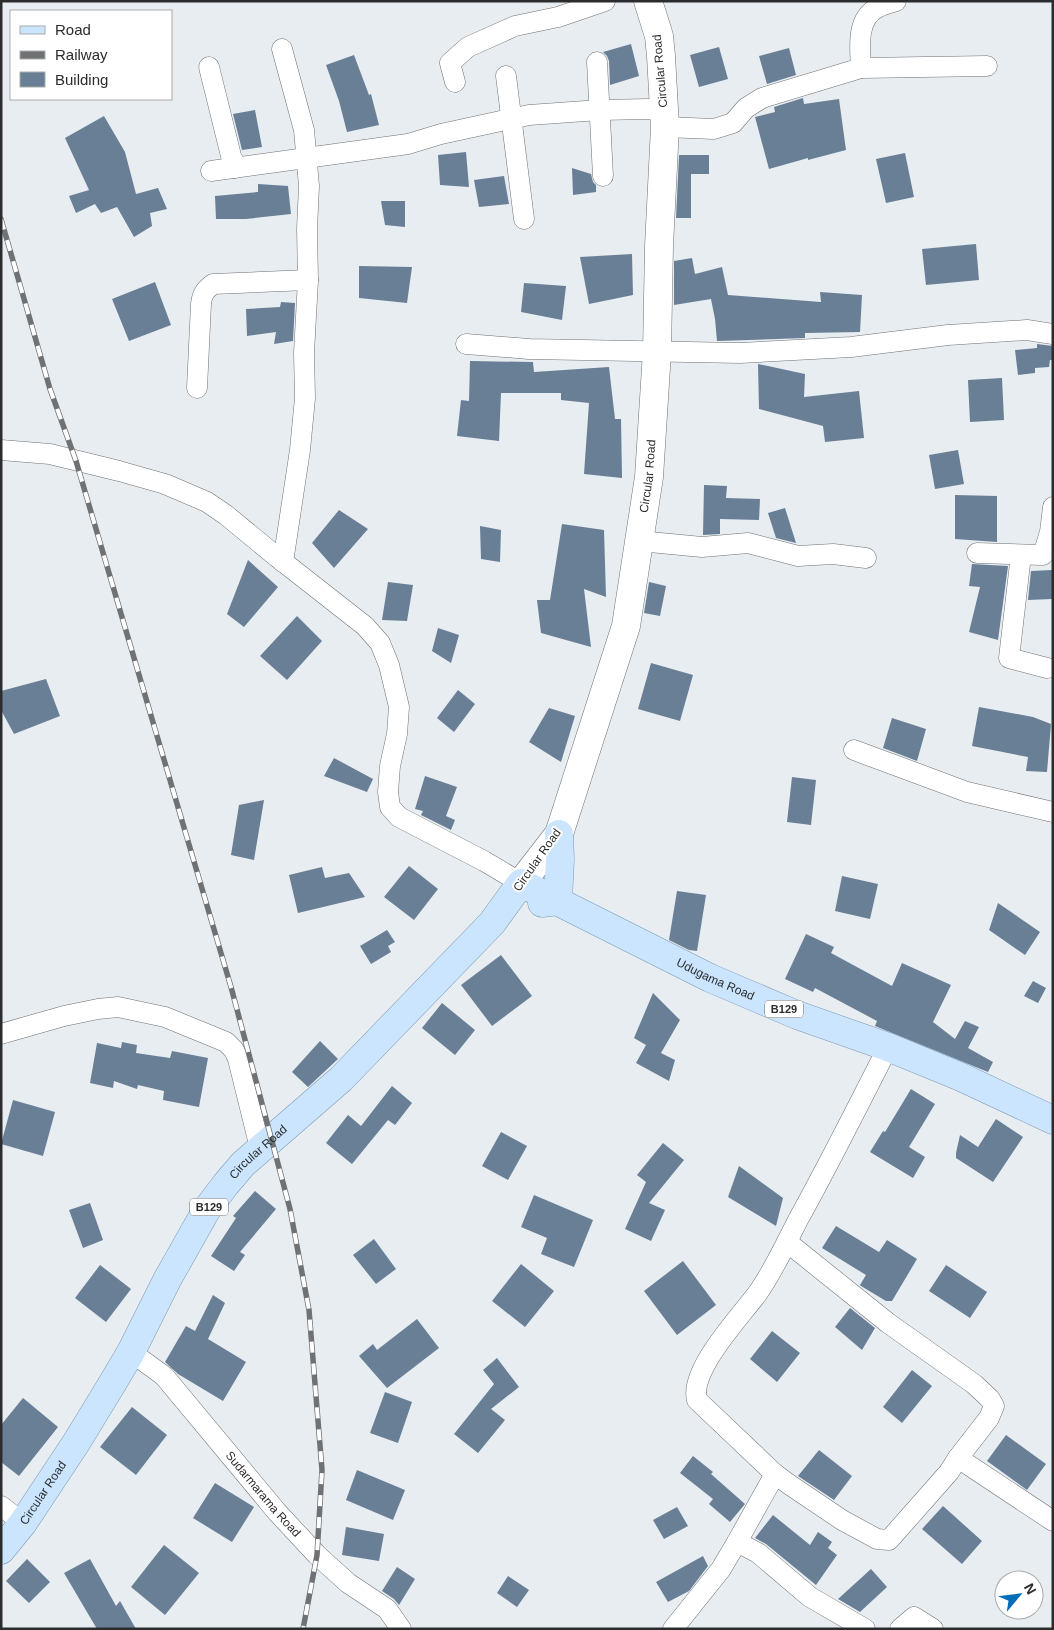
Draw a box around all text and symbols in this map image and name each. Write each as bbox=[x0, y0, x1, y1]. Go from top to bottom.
legend bbox=[10, 10, 172, 100]
text: Road bbox=[55, 21, 91, 38]
street label: Circular Road bbox=[650, 34, 670, 108]
text: Railway bbox=[55, 46, 108, 63]
text: Building bbox=[55, 71, 108, 88]
street label: Circular Road bbox=[637, 439, 658, 514]
street label: Circular Road bbox=[510, 826, 564, 894]
street label: Udugama Road bbox=[674, 955, 757, 1003]
road number: B129 bbox=[765, 1001, 803, 1018]
street label: Circular Road bbox=[226, 1122, 290, 1182]
road number: B129 bbox=[190, 1198, 228, 1216]
street label: Sudarmarama Road bbox=[223, 1449, 304, 1540]
street label: Circular Road bbox=[17, 1458, 69, 1527]
north arrow bbox=[994, 1570, 1044, 1620]
text: N bbox=[1021, 1580, 1040, 1597]

